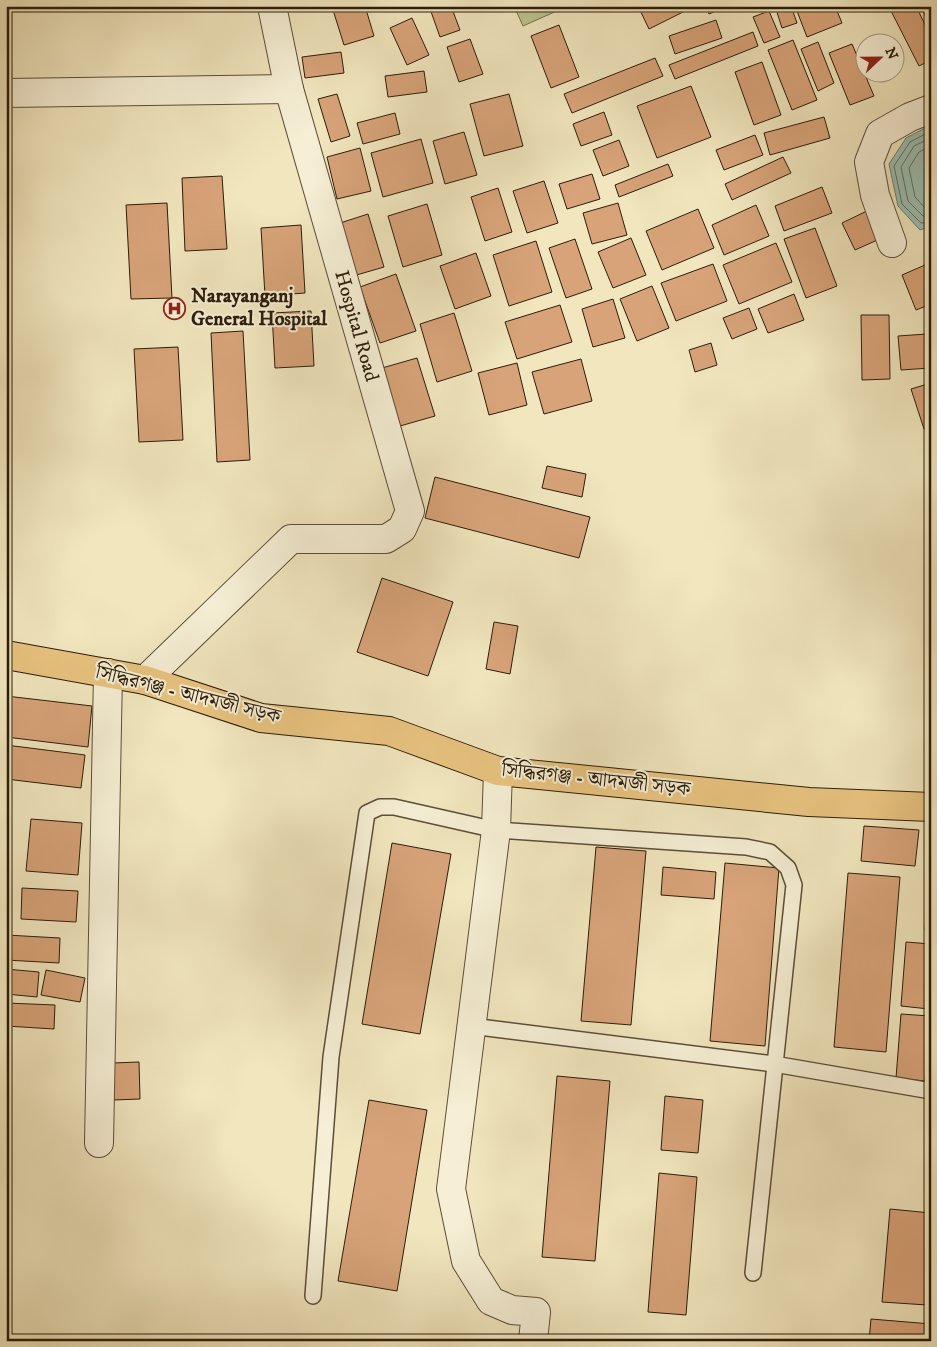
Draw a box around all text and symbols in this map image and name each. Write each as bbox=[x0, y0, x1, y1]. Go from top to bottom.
north arrow bbox=[854, 32, 904, 82]
text: N bbox=[881, 45, 902, 63]
street label: Hospital Road bbox=[328, 267, 384, 385]
place label: Narayanganj General Hospital bbox=[191, 284, 328, 332]
hospital icon: Narayanganj General Hospital bbox=[163, 296, 187, 320]
street label: সিদ্ধিরগঞ্জ - আদমজী সড়ক bbox=[92, 659, 284, 730]
street label: সিদ্ধিরগঞ্জ - আদমজী সড়ক bbox=[499, 757, 693, 802]

